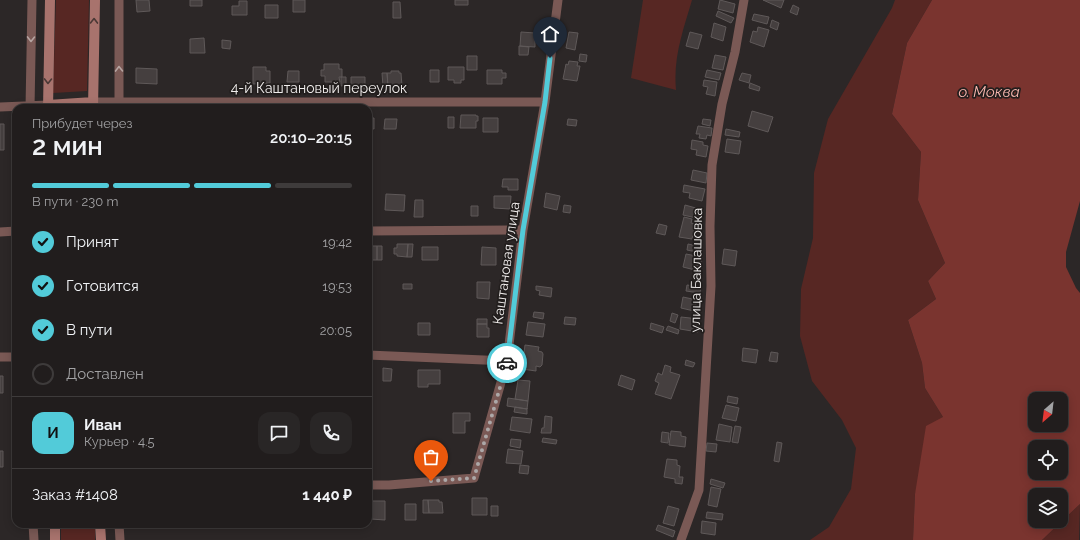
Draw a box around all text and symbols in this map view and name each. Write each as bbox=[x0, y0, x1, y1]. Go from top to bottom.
pin bbox=[533, 17, 567, 58]
one-way arrow bbox=[90, 18, 98, 24]
icon: home bbox=[539, 23, 561, 45]
one-way arrow bbox=[27, 36, 35, 42]
one-way arrow bbox=[115, 66, 123, 72]
one-way arrow bbox=[43, 78, 52, 84]
street label: 4-й Каштановый переулок bbox=[231, 80, 407, 96]
water label: о. Моква bbox=[958, 83, 1020, 101]
text: Прибудет через bbox=[32, 116, 132, 131]
text: 20:10–20:15 bbox=[270, 129, 352, 147]
text: 2 мин bbox=[32, 131, 103, 161]
text: В пути · 230 m bbox=[32, 194, 118, 209]
street label: Каштановая улица bbox=[489, 201, 523, 325]
street label: улица Баклашовка bbox=[687, 208, 705, 332]
icon: check bbox=[32, 231, 54, 253]
text: Принят bbox=[66, 233, 119, 251]
text: 19:42 bbox=[323, 235, 352, 250]
icon: check bbox=[32, 275, 54, 297]
text: Готовится bbox=[66, 277, 139, 295]
text: 19:53 bbox=[322, 279, 352, 294]
icon: check bbox=[32, 319, 54, 341]
text: В пути bbox=[66, 321, 113, 339]
text: 20:05 bbox=[320, 323, 352, 338]
courier bbox=[487, 343, 527, 383]
icon: car bbox=[496, 352, 518, 374]
text: Доставлен bbox=[66, 365, 144, 383]
north arrow bbox=[1028, 392, 1068, 432]
map controls bbox=[1028, 392, 1068, 528]
button: chat bbox=[258, 412, 300, 454]
button: phone bbox=[310, 412, 352, 454]
text: Иван bbox=[84, 416, 122, 434]
text: И bbox=[47, 424, 59, 442]
text: Курьер · 4.5 bbox=[84, 434, 155, 449]
pin bbox=[414, 440, 448, 481]
button: locate bbox=[1028, 440, 1068, 480]
icon: bag bbox=[420, 446, 442, 468]
text: Заказ #1408 bbox=[32, 486, 118, 504]
text: 1 440 ₽ bbox=[302, 486, 352, 504]
button: layers bbox=[1028, 488, 1068, 528]

